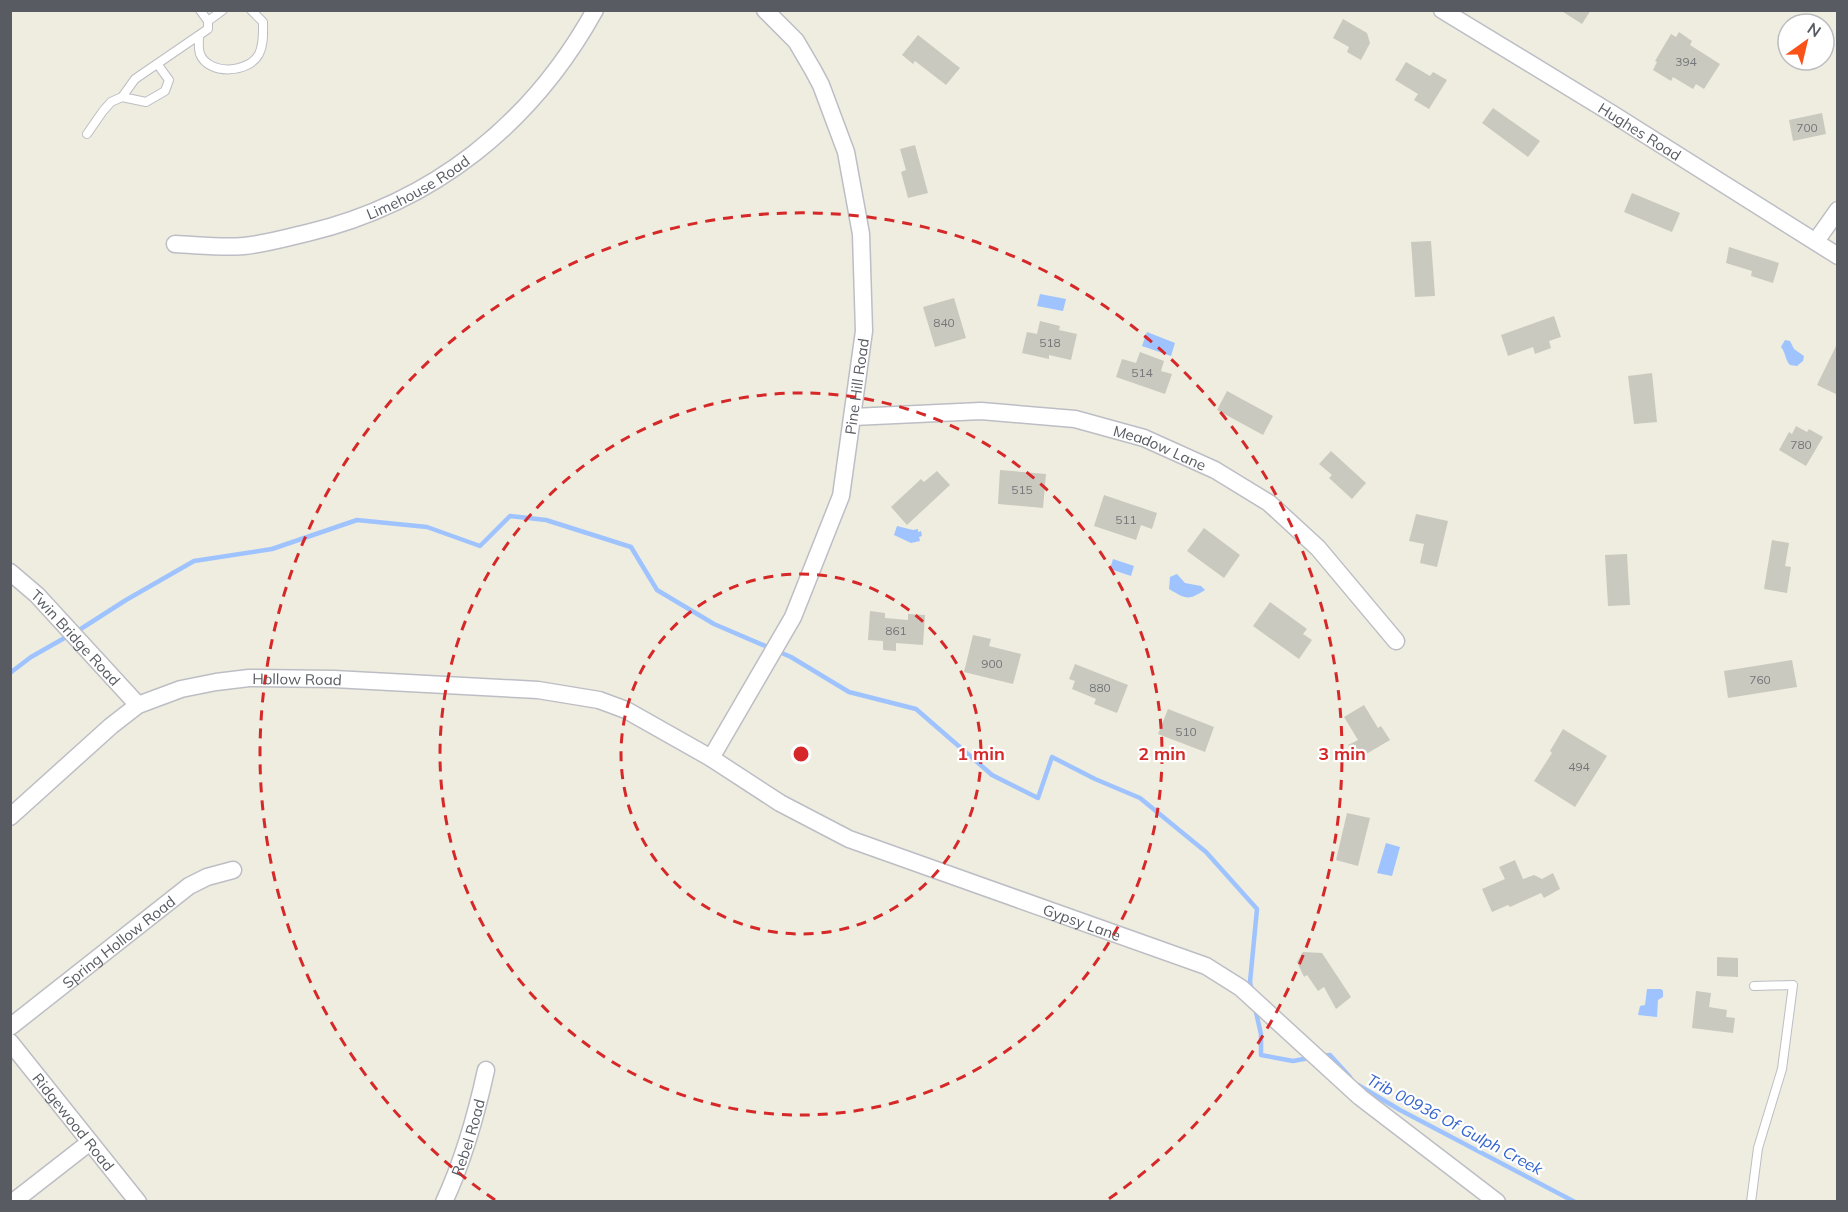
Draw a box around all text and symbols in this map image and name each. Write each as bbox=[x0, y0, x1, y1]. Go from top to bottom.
north arrow bbox=[1776, 12, 1836, 72]
text: N bbox=[1804, 18, 1825, 41]
house number: 394 bbox=[1675, 54, 1697, 69]
street label: Hughes Road bbox=[1595, 98, 1685, 164]
house number: 700 bbox=[1796, 120, 1818, 135]
street label: Limehouse Road bbox=[363, 151, 473, 223]
house number: 840 bbox=[933, 315, 955, 330]
house number: 518 bbox=[1039, 335, 1061, 350]
street label: Pine Hill Road bbox=[840, 337, 872, 436]
house number: 514 bbox=[1131, 365, 1153, 380]
street label: Meadow Lane bbox=[1111, 421, 1209, 474]
house number: 780 bbox=[1790, 437, 1812, 452]
house number: 515 bbox=[1011, 482, 1033, 497]
house number: 511 bbox=[1115, 512, 1137, 527]
street label: Twin Bridge Road bbox=[28, 585, 125, 689]
house number: 861 bbox=[885, 623, 907, 638]
house number: 900 bbox=[981, 656, 1003, 671]
street label: Hollow Road bbox=[252, 669, 342, 689]
house number: 760 bbox=[1749, 672, 1771, 687]
house number: 880 bbox=[1089, 680, 1111, 695]
house number: 510 bbox=[1175, 724, 1197, 739]
text: 1 min bbox=[957, 742, 1005, 765]
text: 2 min bbox=[1138, 742, 1186, 765]
text: 3 min bbox=[1318, 742, 1366, 765]
centre of rings bbox=[791, 744, 811, 764]
house number: 494 bbox=[1568, 759, 1590, 774]
street label: Spring Hollow Road bbox=[58, 891, 179, 992]
street label: Gypsy Lane bbox=[1041, 899, 1123, 944]
street label: Ridgewood Road bbox=[29, 1069, 119, 1174]
water label: Trib 00936 Of Gulph Creek bbox=[1364, 1069, 1547, 1179]
street label: Rebel Road bbox=[447, 1097, 488, 1179]

